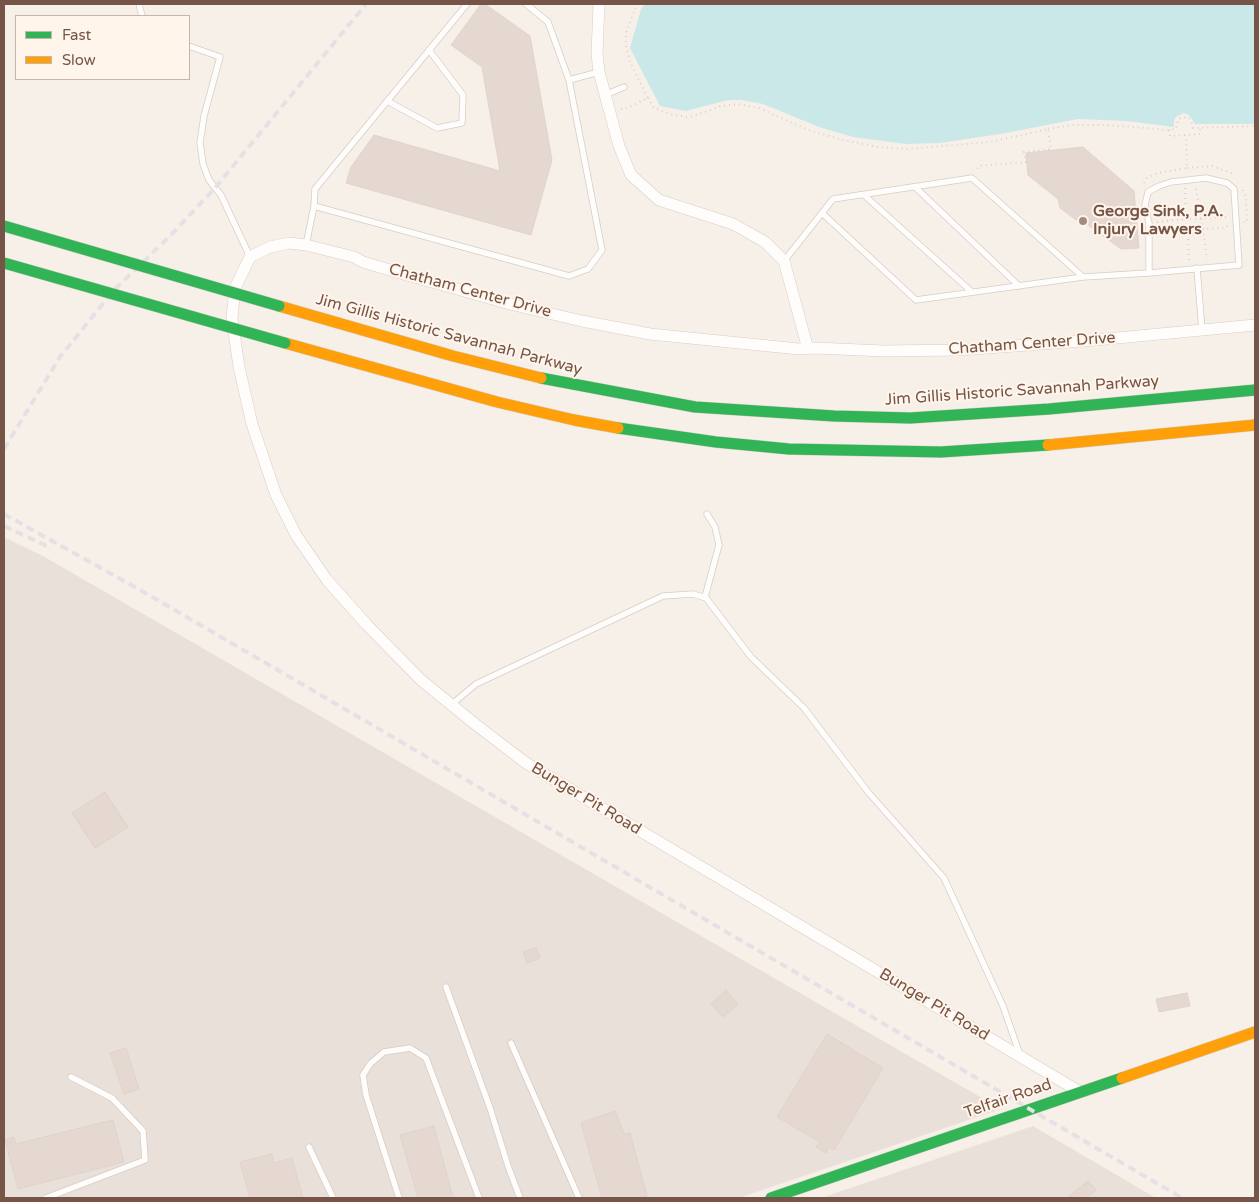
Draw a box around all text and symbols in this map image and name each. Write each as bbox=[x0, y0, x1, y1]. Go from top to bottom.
legend bbox=[15, 15, 190, 80]
text: Fast bbox=[62, 26, 91, 44]
text: Slow bbox=[62, 51, 96, 69]
place label: George Sink, P.A. Injury Lawyers bbox=[1093, 202, 1223, 240]
marker: George Sink, P.A. Injury Lawyers bbox=[1077, 215, 1089, 227]
street label: Chatham Center Drive bbox=[387, 260, 553, 322]
street label: Jim Gillis Historic Savannah Parkway bbox=[314, 290, 584, 380]
street label: Chatham Center Drive bbox=[948, 329, 1116, 359]
street label: Jim Gillis Historic Savannah Parkway bbox=[884, 372, 1160, 410]
street label: Bunger Pit Road bbox=[527, 759, 645, 839]
street label: Bunger Pit Road bbox=[875, 965, 993, 1045]
street label: Telfair Road bbox=[962, 1075, 1054, 1123]

